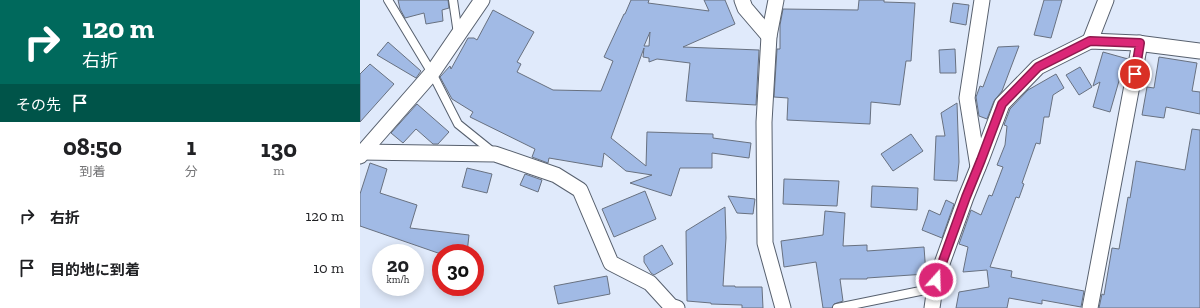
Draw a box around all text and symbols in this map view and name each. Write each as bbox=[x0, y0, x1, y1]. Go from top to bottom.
text: 120 m bbox=[82, 12, 154, 45]
icon: right bbox=[16, 16, 68, 68]
text: 右折 bbox=[82, 50, 118, 72]
pin bbox=[1118, 57, 1152, 91]
icon: arrive bbox=[1124, 63, 1146, 85]
icon: arrive bbox=[69, 92, 91, 114]
text: その先 bbox=[16, 96, 61, 114]
text: 08:50 bbox=[63, 132, 122, 161]
text: 1 bbox=[187, 132, 196, 161]
text: 130 bbox=[261, 134, 297, 163]
text: m bbox=[273, 163, 285, 178]
text: 到着 bbox=[79, 164, 105, 179]
text: 分 bbox=[185, 164, 198, 179]
icon: right bbox=[16, 205, 38, 227]
text: 120 m bbox=[306, 207, 344, 225]
text: 右折 bbox=[50, 209, 80, 227]
speed limit sign: 30 bbox=[432, 244, 484, 296]
text: 20 bbox=[387, 253, 409, 277]
icon: arrive bbox=[16, 257, 38, 279]
text: 10 m bbox=[313, 259, 344, 277]
position arrow bbox=[915, 259, 957, 301]
text: 目的地に到着 bbox=[50, 261, 140, 279]
text: km/h bbox=[387, 274, 409, 286]

